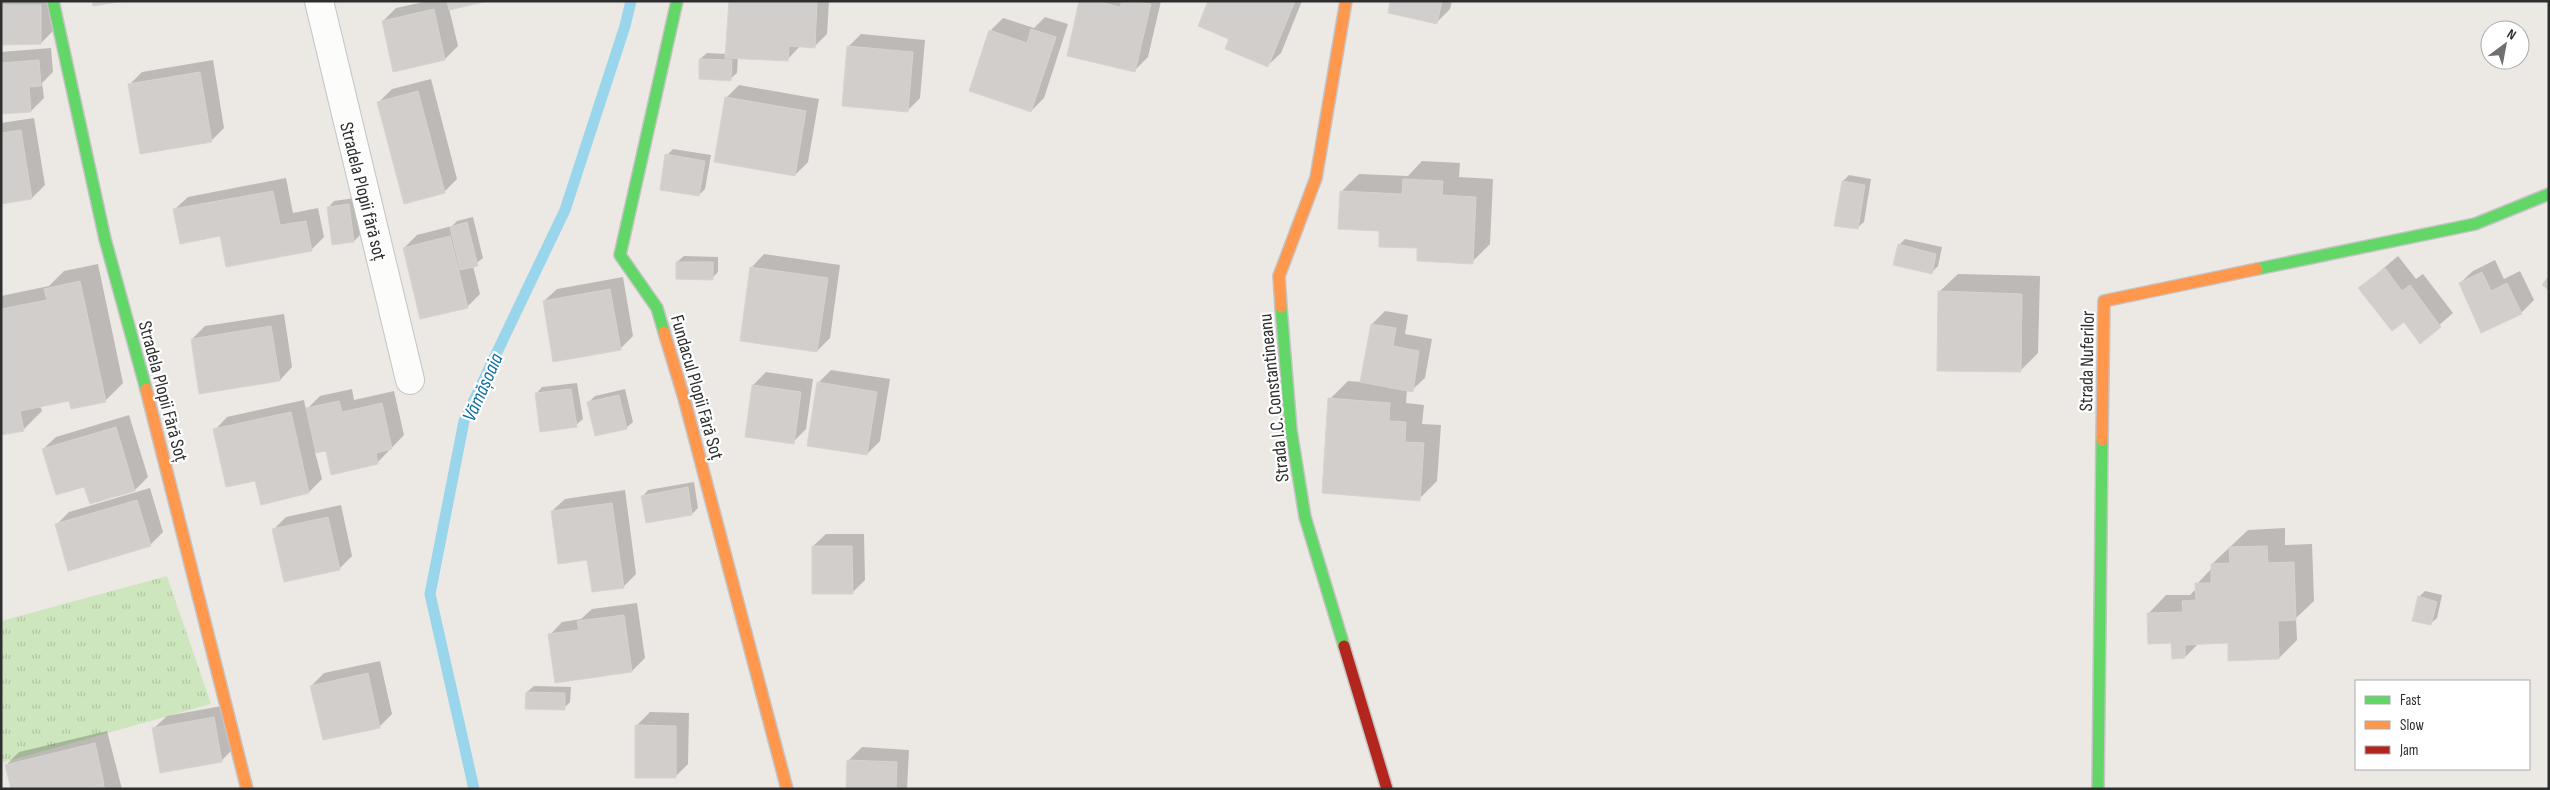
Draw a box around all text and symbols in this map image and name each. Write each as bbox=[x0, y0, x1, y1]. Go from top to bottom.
north arrow bbox=[2480, 20, 2530, 70]
text: N bbox=[2504, 25, 2519, 44]
street label: Stradela Plopii fără soț bbox=[334, 120, 391, 263]
street label: Strada Nuferilor bbox=[2075, 310, 2100, 412]
street label: Fundacul Plopii Fără Soț bbox=[665, 312, 728, 463]
street label: Strada I.C. Constantineanu bbox=[1254, 313, 1295, 483]
street label: Stradela Plopii Fără Soț bbox=[133, 319, 192, 464]
water label: Vămășoaia bbox=[457, 350, 509, 425]
legend bbox=[2355, 680, 2530, 770]
text: Fast bbox=[2400, 691, 2422, 710]
text: Slow bbox=[2400, 716, 2424, 735]
text: Jam bbox=[2399, 741, 2418, 760]

